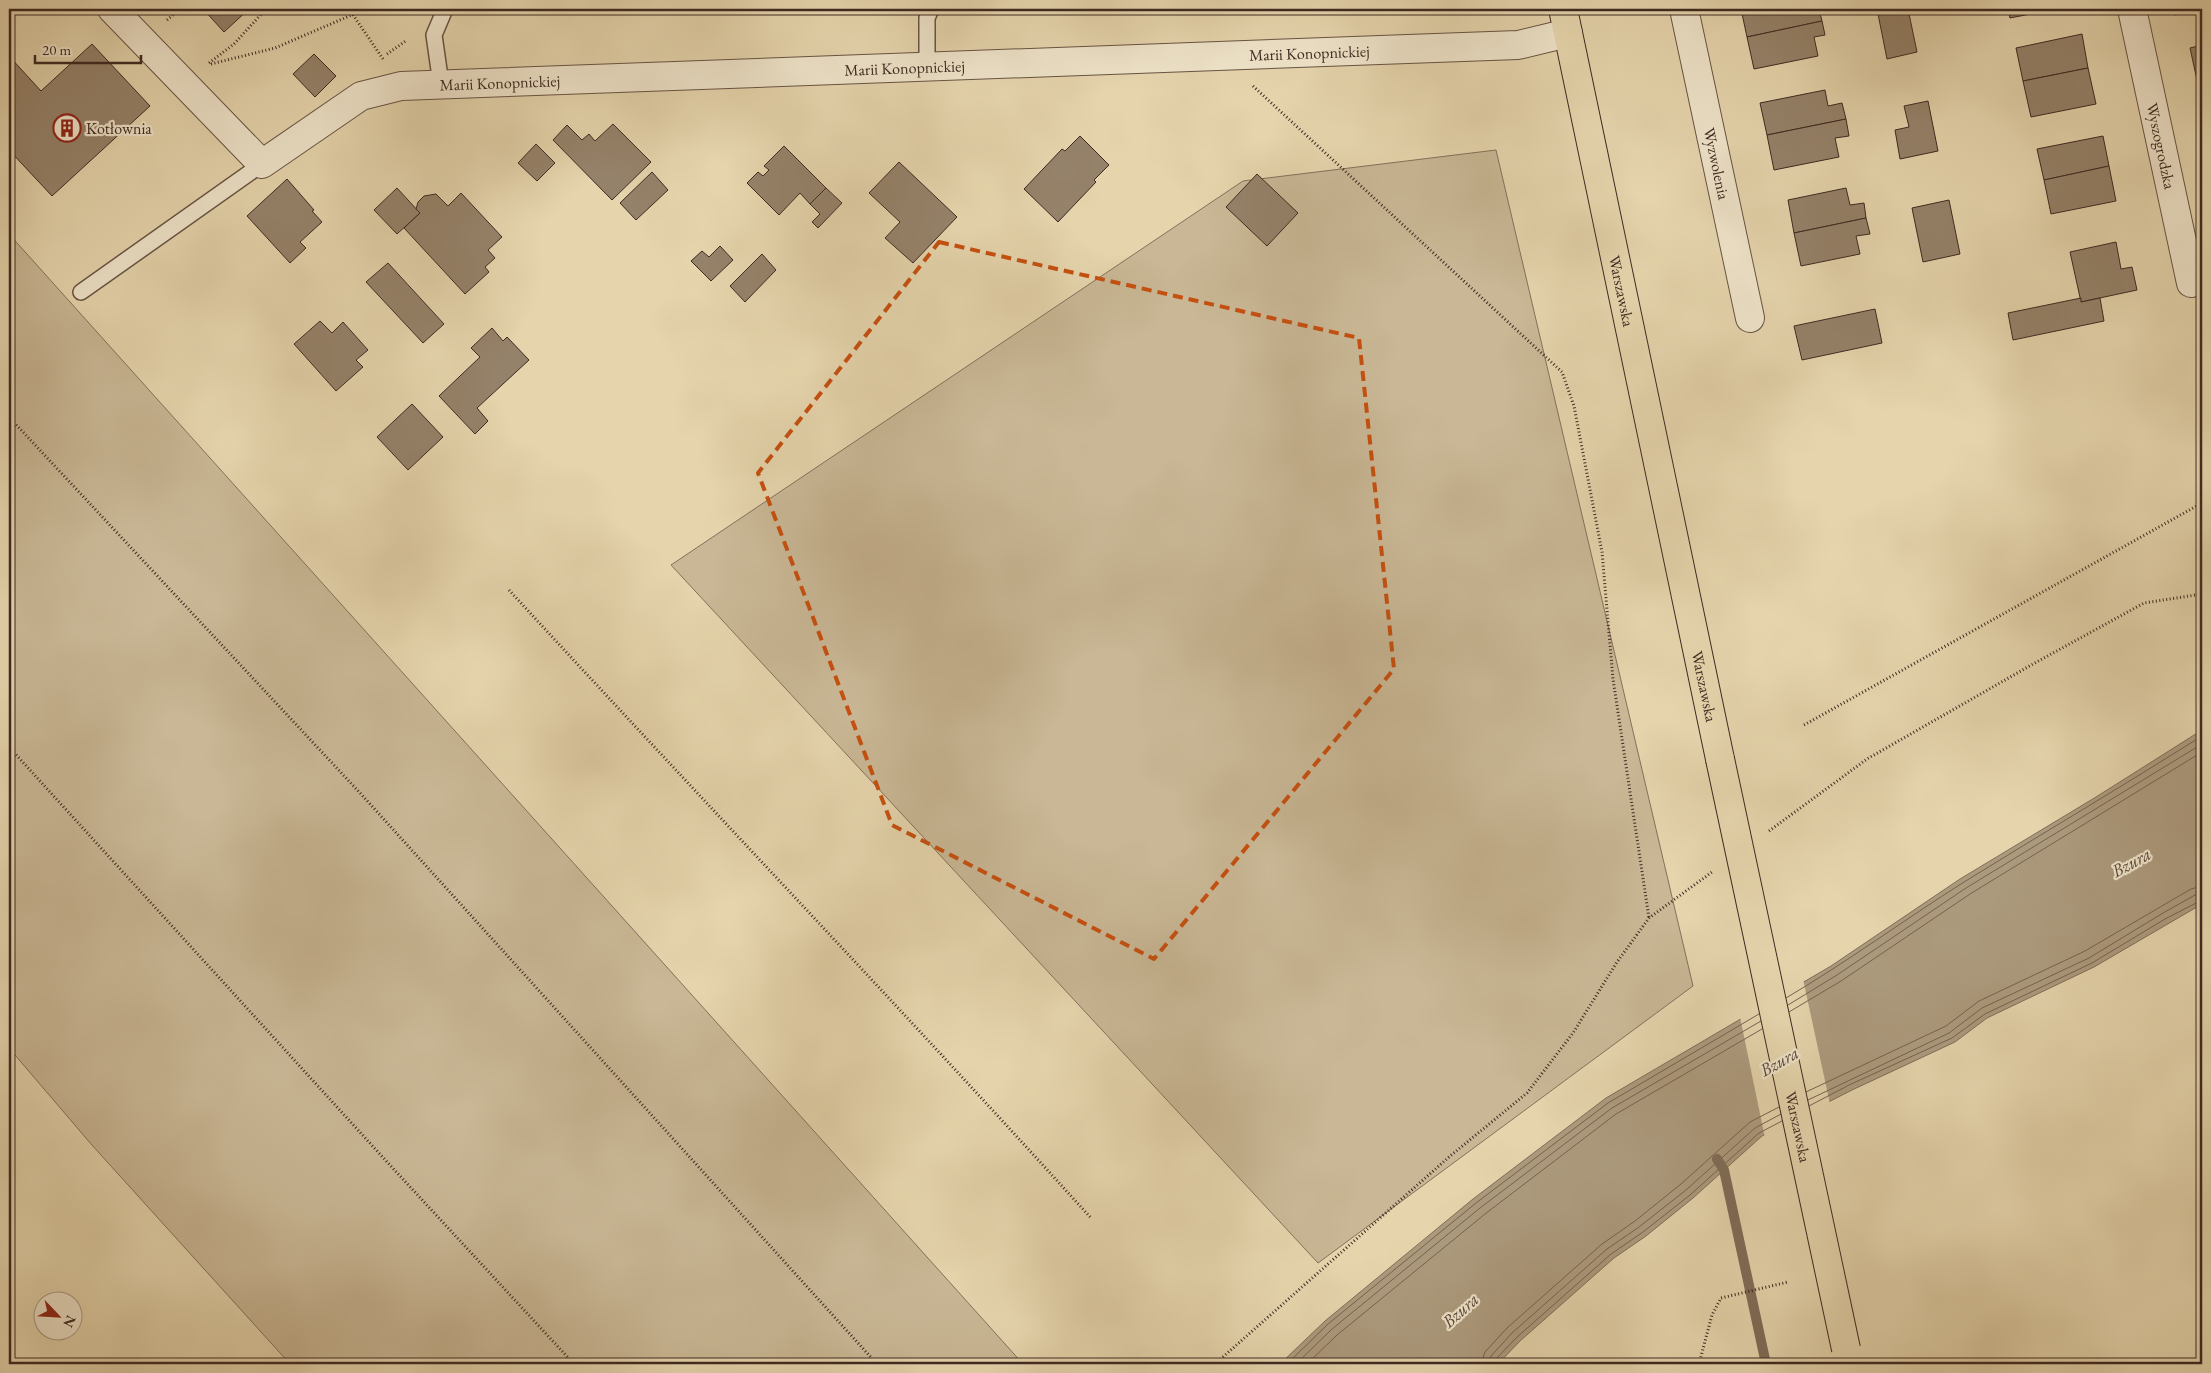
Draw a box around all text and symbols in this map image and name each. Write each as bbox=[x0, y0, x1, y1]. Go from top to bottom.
scale bar bbox=[35, 32, 141, 64]
text: 20 m bbox=[42, 40, 71, 59]
street label: Marii Konopnickiej bbox=[1249, 40, 1370, 65]
street label: Marii Konopnickiej bbox=[844, 55, 965, 80]
street label: Marii Konopnickiej bbox=[439, 70, 561, 95]
street label: Wyszogrodzka bbox=[2142, 101, 2181, 191]
building icon: Kotłownia bbox=[52, 113, 82, 143]
place label: Kotłownia bbox=[86, 118, 152, 139]
street label: Wyzwolenia bbox=[1699, 126, 1735, 202]
street label: Warszawska bbox=[1604, 253, 1640, 329]
street label: Warszawska bbox=[1687, 649, 1723, 724]
water label: Bzura bbox=[2106, 842, 2155, 883]
water label: Bzura bbox=[1754, 1041, 1803, 1082]
street label: Warszawska bbox=[1781, 1089, 1816, 1165]
water label: Bzura bbox=[1436, 1288, 1483, 1333]
north arrow bbox=[32, 1290, 82, 1340]
text: N bbox=[59, 1313, 80, 1331]

